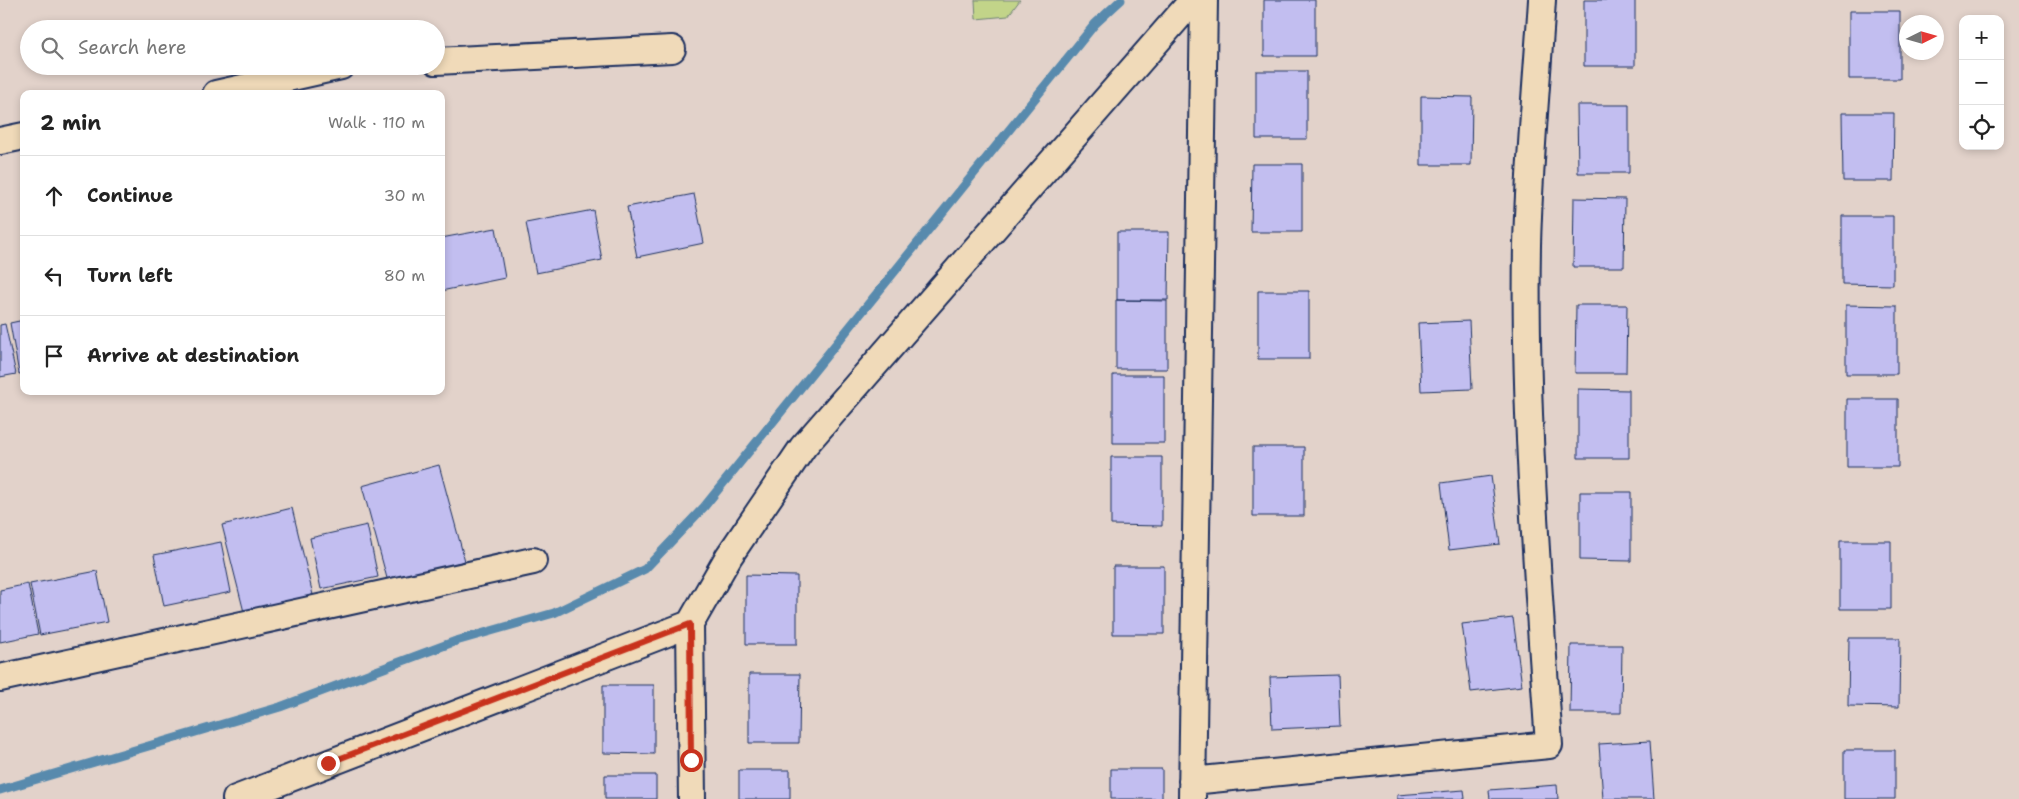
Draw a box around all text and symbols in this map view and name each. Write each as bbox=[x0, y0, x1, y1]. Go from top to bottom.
north arrow bbox=[1899, 15, 1944, 60]
map controls bbox=[1959, 15, 2004, 150]
button: + bbox=[1959, 15, 2004, 60]
search box bbox=[20, 20, 445, 75]
icon: search bbox=[38, 34, 66, 62]
text: Search here bbox=[78, 35, 187, 60]
button: − bbox=[1959, 60, 2004, 105]
button: locate bbox=[1959, 105, 2004, 150]
text: 2 min bbox=[40, 109, 101, 137]
text: Walk · 110 m bbox=[328, 112, 425, 133]
icon: ahead bbox=[40, 182, 68, 210]
text: Continue bbox=[87, 183, 173, 208]
text: 30 m bbox=[384, 185, 425, 206]
icon: left bbox=[40, 262, 68, 290]
text: Turn left bbox=[87, 263, 173, 288]
text: 80 m bbox=[384, 265, 425, 286]
icon: arrive bbox=[40, 342, 68, 370]
text: Arrive at destination bbox=[87, 343, 299, 368]
route start bbox=[680, 749, 703, 772]
route end bbox=[317, 752, 340, 775]

